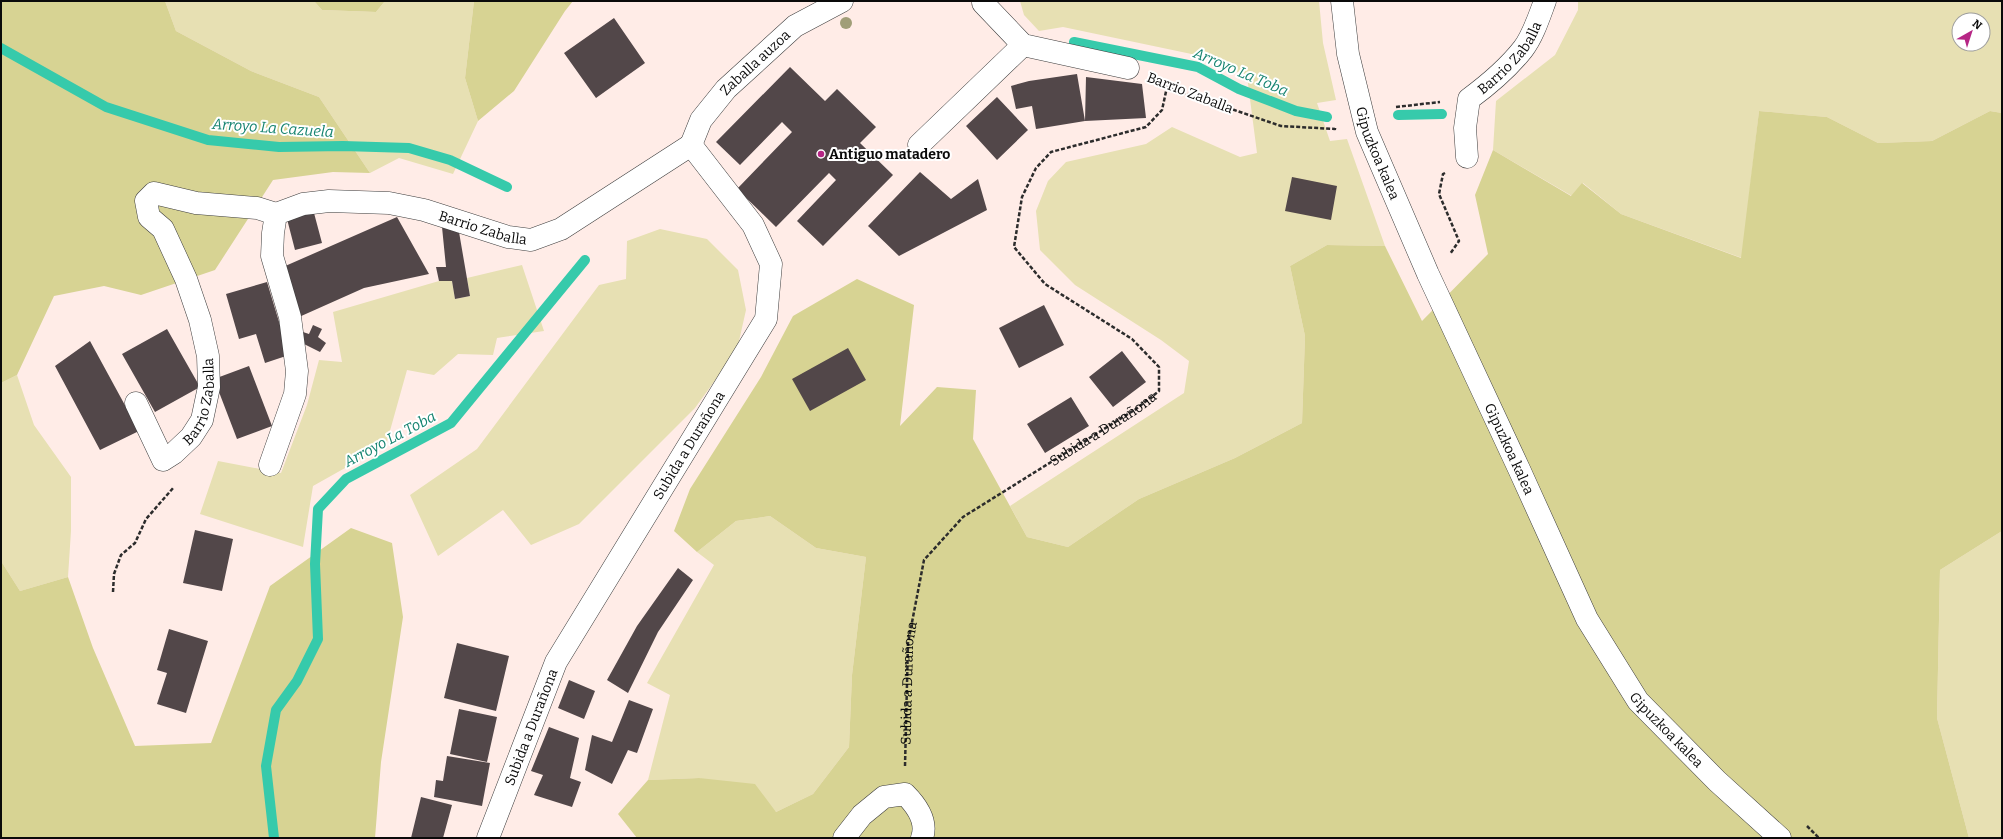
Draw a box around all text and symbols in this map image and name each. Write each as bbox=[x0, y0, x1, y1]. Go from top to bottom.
north arrow bbox=[1951, 12, 1991, 52]
text: N bbox=[1970, 17, 1985, 33]
street label: Barrio Zaballa bbox=[1474, 19, 1545, 98]
street label: Zaballa auzoa bbox=[716, 26, 794, 98]
water label: Arroyo La Toba bbox=[1190, 44, 1291, 100]
street label: Barrio Zaballa bbox=[1144, 69, 1236, 117]
street label: Gipuzkoa kalea bbox=[1353, 105, 1404, 202]
water label: Arroyo La Cazuela bbox=[211, 115, 334, 141]
place label: Antiguo matadero bbox=[829, 146, 950, 163]
marker: Antiguo matadero bbox=[816, 149, 826, 159]
street label: Barrio Zaballa bbox=[437, 207, 528, 248]
street label: Barrio Zaballa bbox=[179, 357, 218, 449]
street label: Subida a Durañona bbox=[649, 388, 729, 502]
street label: Subida a Durañona bbox=[1046, 388, 1160, 469]
street label: Gipuzkoa kalea bbox=[1481, 400, 1538, 497]
water label: Arroyo La Toba bbox=[340, 407, 439, 471]
street label: Subida a Durañona bbox=[897, 620, 921, 745]
street label: Subida a Durañona bbox=[501, 666, 561, 788]
street label: Gipuzkoa kalea bbox=[1626, 689, 1707, 771]

